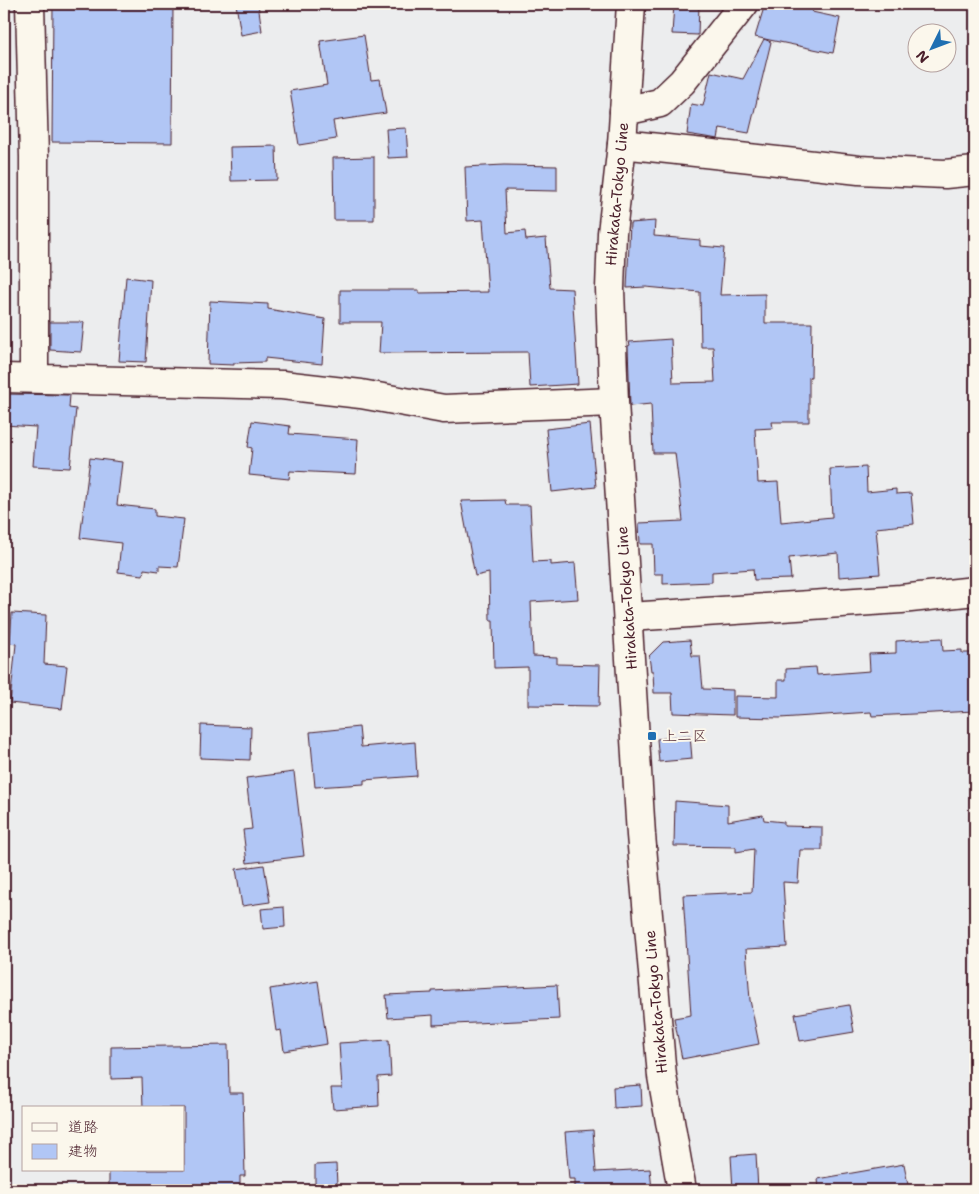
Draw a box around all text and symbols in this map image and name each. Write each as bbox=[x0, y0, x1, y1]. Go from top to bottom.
north arrow bbox=[906, 22, 956, 72]
text: N bbox=[912, 47, 933, 67]
street label: Hirakata-Tokyo Line bbox=[601, 121, 633, 267]
street label: Hirakata-Tokyo Line bbox=[612, 525, 642, 671]
place label: 上二区 bbox=[662, 726, 707, 746]
marker: 上二区 bbox=[646, 730, 658, 742]
street label: Hirakata-Tokyo Line bbox=[640, 929, 672, 1075]
legend bbox=[22, 1106, 185, 1172]
text: 道路 bbox=[68, 1117, 98, 1137]
text: 建物 bbox=[68, 1141, 98, 1161]

